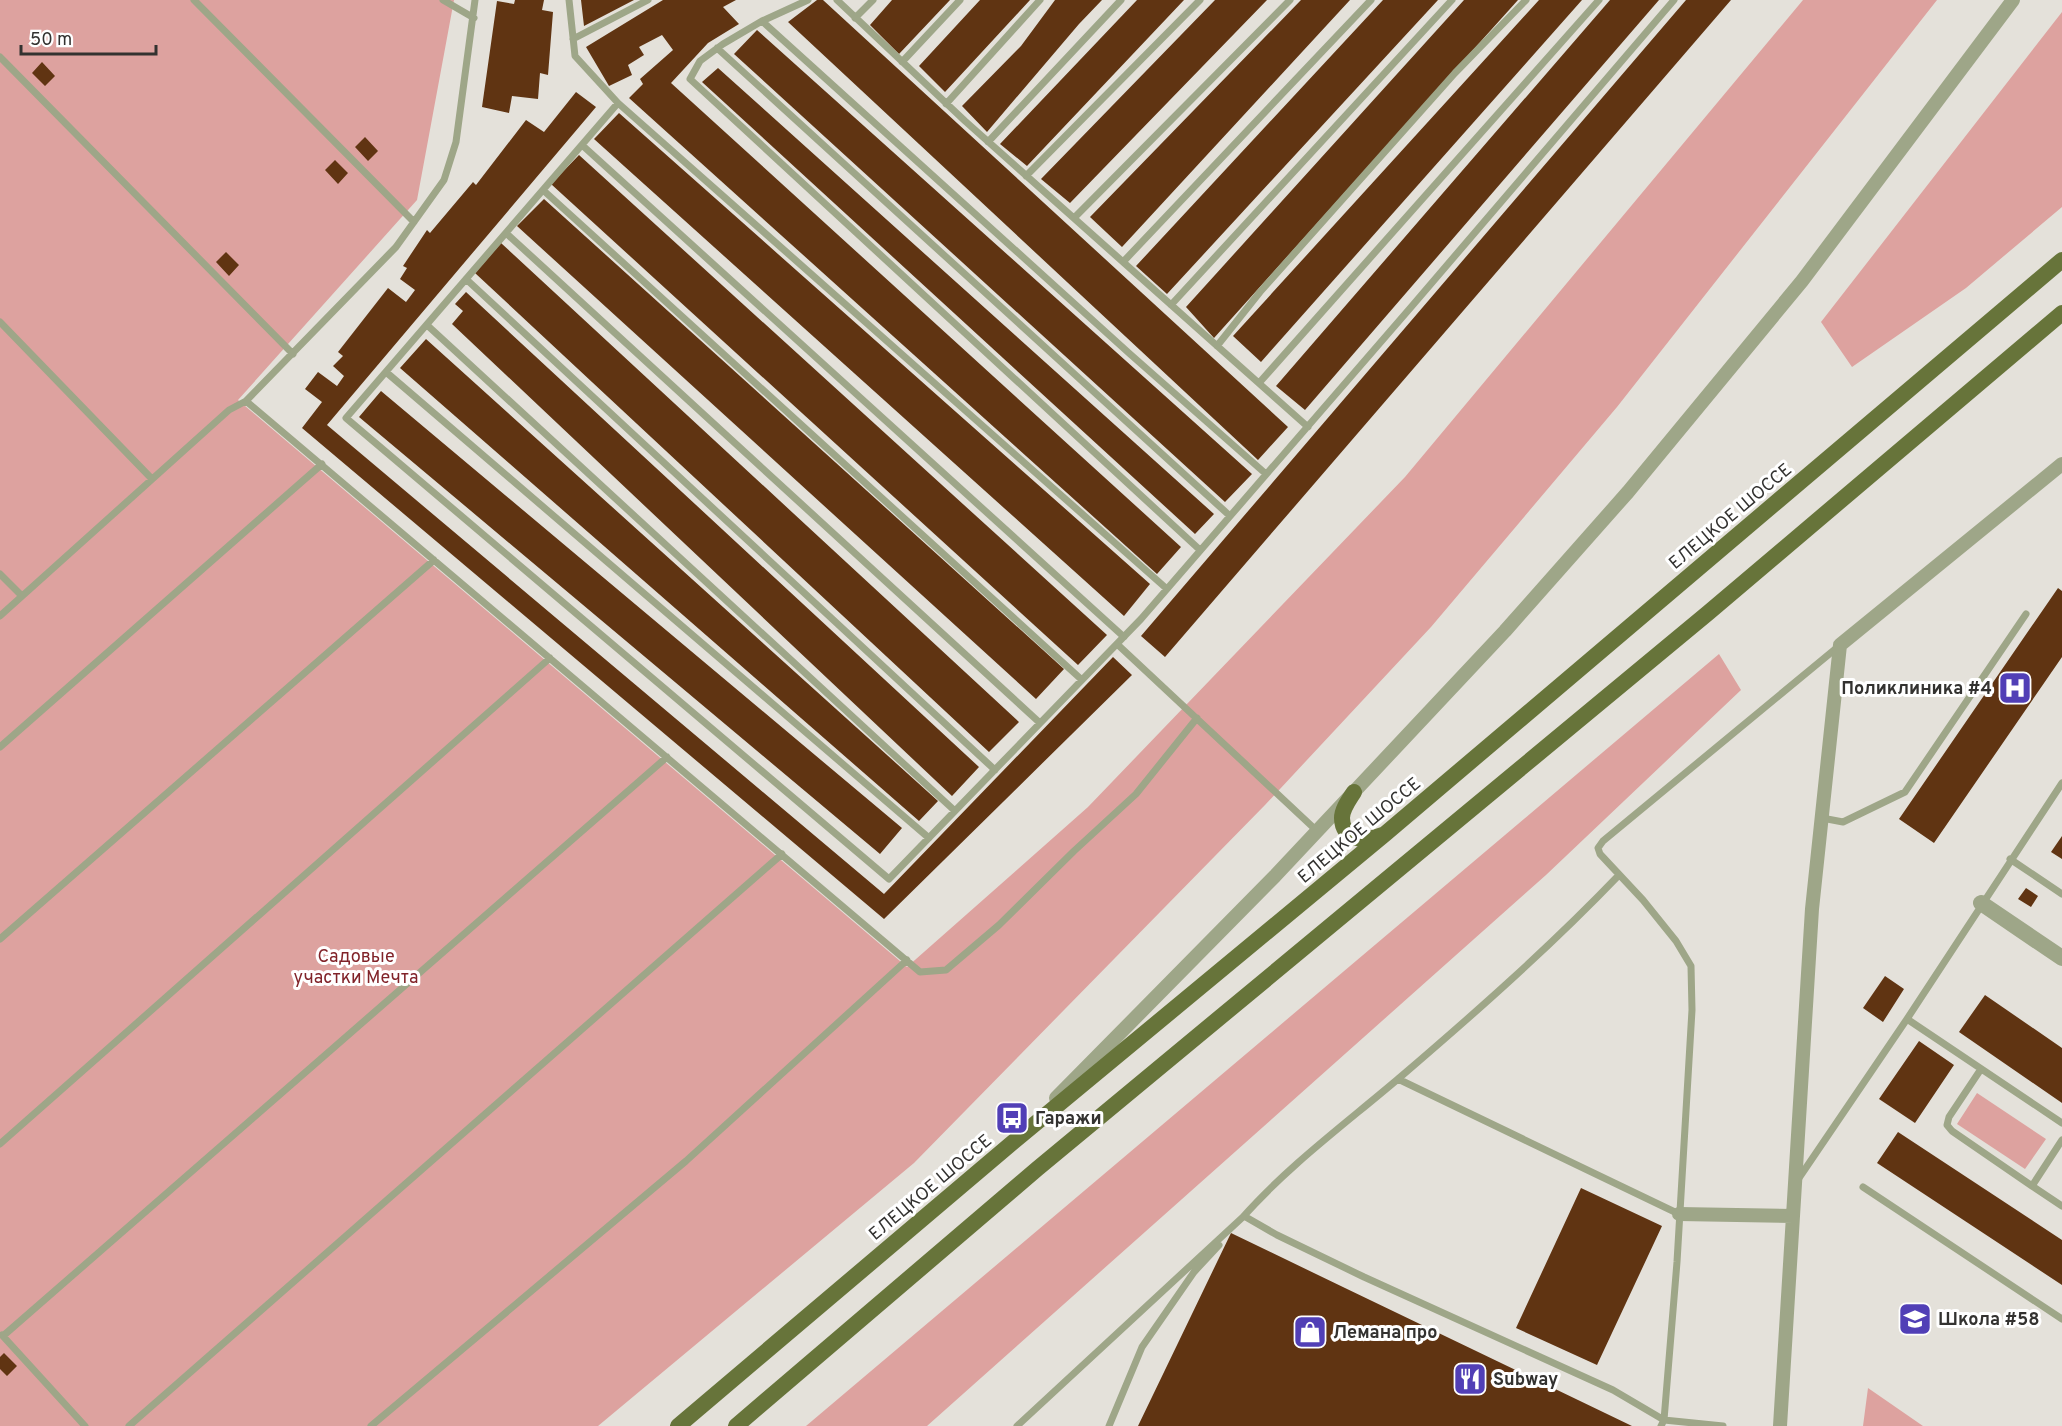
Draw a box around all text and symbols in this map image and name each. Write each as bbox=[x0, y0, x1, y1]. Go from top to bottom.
scale bar bbox=[21, 18, 156, 56]
text: 50 m bbox=[30, 29, 72, 52]
street label: ЕЛЕЦКОЕ ШОССЕ bbox=[1665, 459, 1797, 575]
hospital icon: Поликлиника #4 bbox=[1997, 670, 2033, 706]
place label: Поликлиника #4 bbox=[1841, 678, 1992, 701]
street label: ЕЛЕЦКОЕ ШОССЕ bbox=[1294, 773, 1426, 889]
park label: Садовые участки Мечта bbox=[294, 946, 418, 990]
bus stop icon: Гаражи bbox=[994, 1100, 1030, 1136]
place label: Гаражи bbox=[1035, 1108, 1102, 1131]
street label: ЕЛЕЦКОЕ ШОССЕ bbox=[865, 1130, 997, 1246]
school or university icon: Школа #58 bbox=[1897, 1301, 1933, 1337]
place label: Школа #58 bbox=[1938, 1309, 2040, 1332]
shop icon: Лемана про bbox=[1292, 1314, 1328, 1350]
place label: Лемана про bbox=[1333, 1322, 1437, 1345]
restaurant icon: Subway bbox=[1452, 1361, 1488, 1397]
place label: Subway bbox=[1493, 1369, 1558, 1392]

